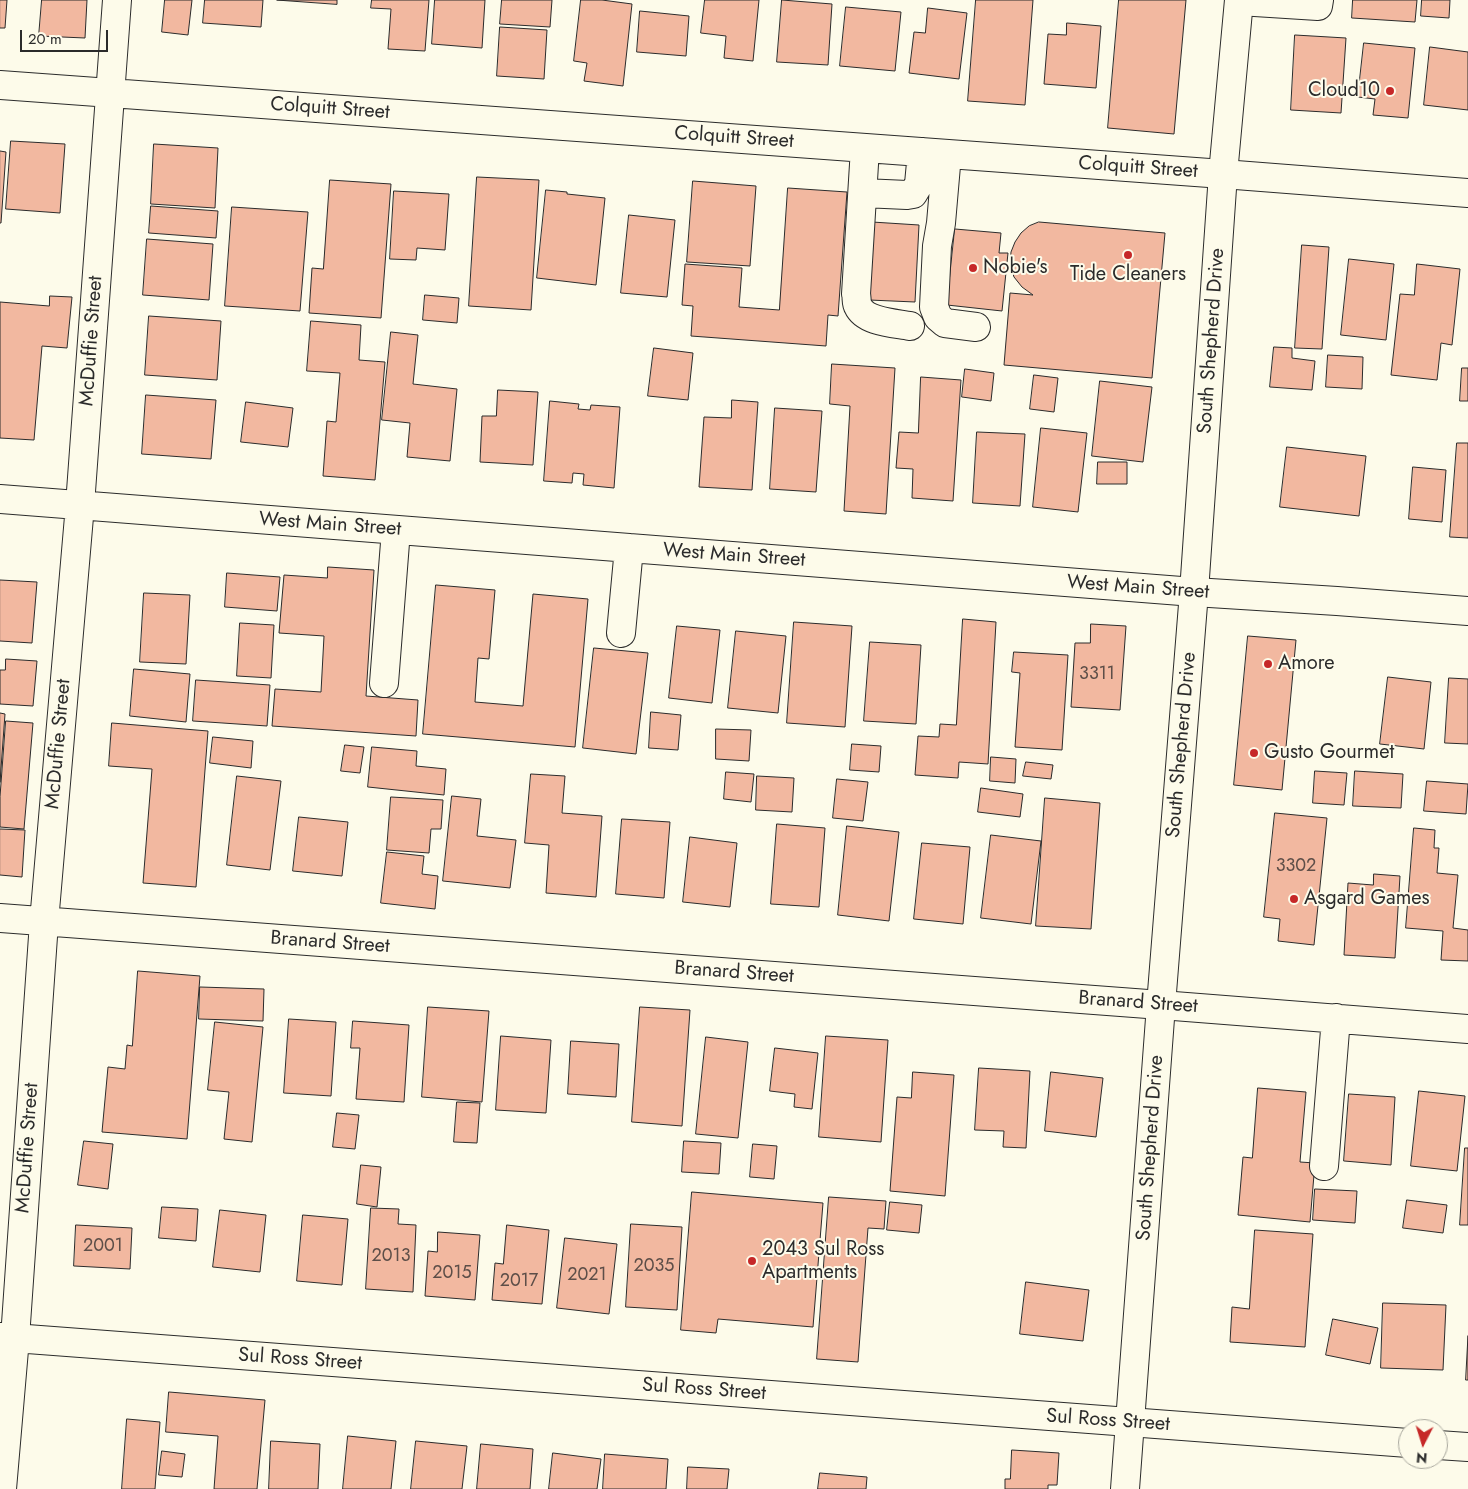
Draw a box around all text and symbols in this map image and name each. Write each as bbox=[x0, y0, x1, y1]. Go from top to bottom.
scale bar bbox=[22, 20, 110, 52]
text: 20 m bbox=[28, 28, 62, 50]
place label: Cloud10 bbox=[1308, 79, 1380, 103]
marker: Cloud10 bbox=[1384, 85, 1396, 97]
street label: Colquitt Street bbox=[269, 93, 391, 125]
street label: Colquitt Street bbox=[673, 122, 795, 154]
street label: Colquitt Street bbox=[1077, 152, 1199, 184]
street label: South Shepherd Drive bbox=[1194, 247, 1230, 435]
marker: Tide Cleaners bbox=[1122, 249, 1134, 261]
place label: Nobie's bbox=[983, 256, 1047, 280]
marker: Nobie's bbox=[967, 262, 979, 274]
place label: Tide Cleaners bbox=[1070, 263, 1186, 287]
street label: McDuffie Street bbox=[75, 275, 109, 407]
street label: West Main Street bbox=[258, 508, 402, 542]
street label: West Main Street bbox=[662, 539, 806, 573]
street label: West Main Street bbox=[1066, 571, 1210, 605]
street label: South Shepherd Drive bbox=[1162, 651, 1202, 839]
place label: Amore bbox=[1278, 652, 1335, 676]
marker: Amore bbox=[1262, 658, 1274, 670]
house number: 3311 bbox=[1079, 664, 1115, 686]
street label: McDuffie Street bbox=[41, 678, 77, 810]
place label: Gusto Gourmet bbox=[1264, 741, 1394, 765]
marker: Gusto Gourmet bbox=[1248, 747, 1260, 759]
house number: 3302 bbox=[1276, 856, 1316, 878]
place label: Asgard Games bbox=[1304, 887, 1430, 911]
marker: Asgard Games bbox=[1288, 893, 1300, 905]
street label: Branard Street bbox=[269, 927, 391, 959]
street label: Branard Street bbox=[673, 957, 795, 989]
street label: Branard Street bbox=[1077, 987, 1199, 1019]
street label: South Shepherd Drive bbox=[1133, 1054, 1169, 1242]
street label: McDuffie Street bbox=[11, 1082, 45, 1214]
house number: 2001 bbox=[83, 1236, 123, 1258]
place label: 2043 Sul Ross Apartments bbox=[762, 1238, 884, 1285]
house number: 2013 bbox=[372, 1246, 410, 1268]
marker: 2043 Sul Ross Apartments bbox=[746, 1255, 758, 1267]
house number: 2035 bbox=[633, 1256, 675, 1278]
house number: 2015 bbox=[432, 1263, 472, 1285]
house number: 2021 bbox=[567, 1265, 607, 1287]
house number: 2017 bbox=[500, 1271, 538, 1293]
street label: Sul Ross Street bbox=[237, 1344, 363, 1376]
street label: Sul Ross Street bbox=[641, 1374, 767, 1406]
street label: Sul Ross Street bbox=[1045, 1405, 1171, 1437]
north arrow bbox=[1398, 1419, 1448, 1469]
text: N bbox=[1415, 1448, 1428, 1468]

